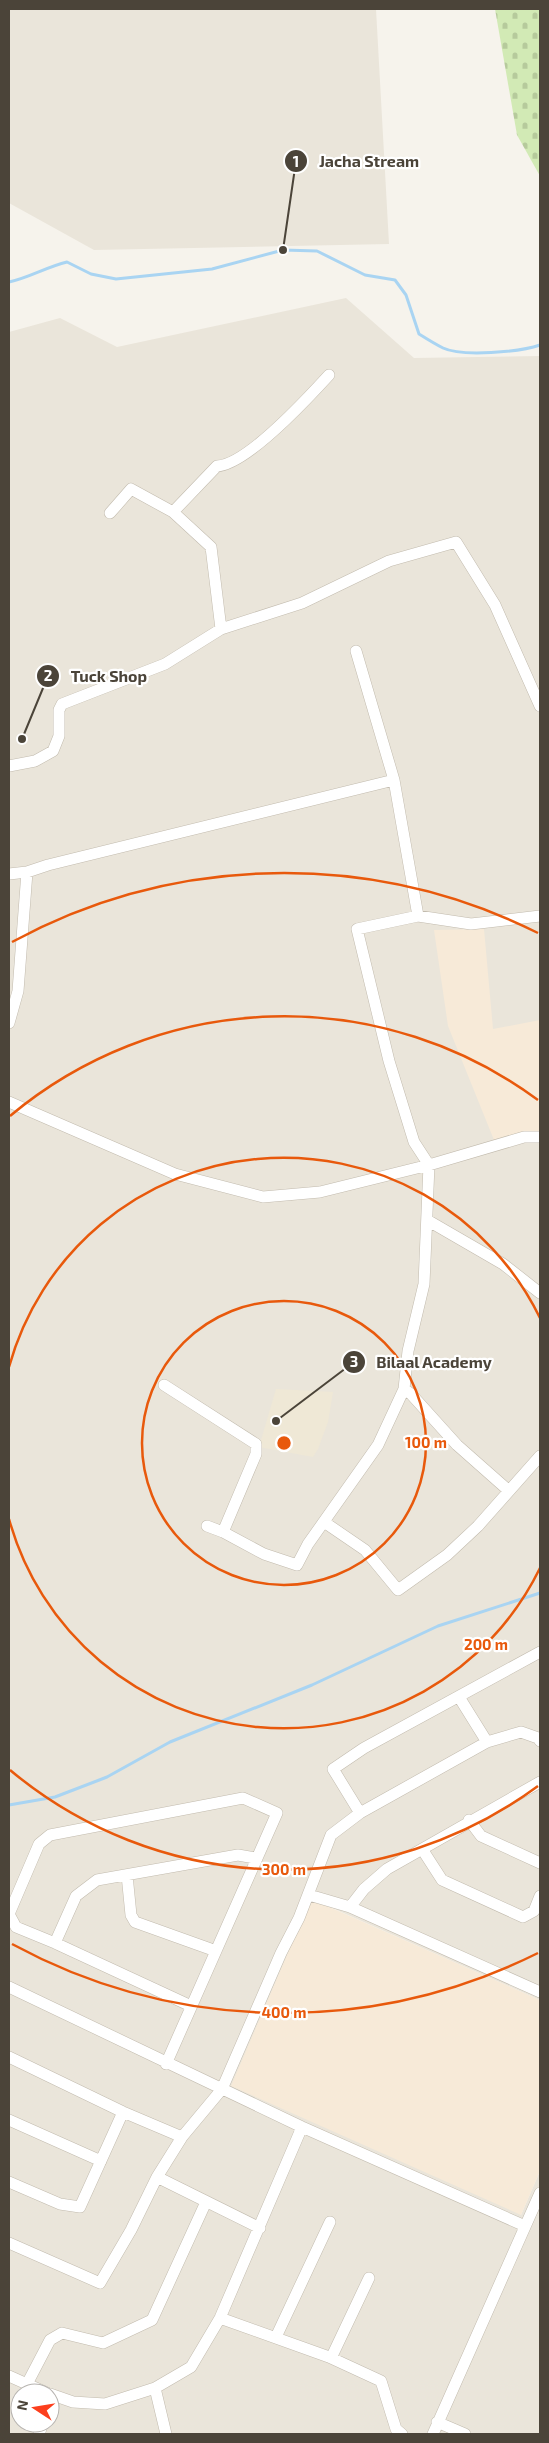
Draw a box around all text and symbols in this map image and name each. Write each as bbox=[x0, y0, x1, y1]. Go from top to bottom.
callout: Jacha Stream bbox=[284, 146, 429, 177]
text: Jacha Stream bbox=[319, 151, 419, 170]
text: 1 bbox=[293, 152, 299, 170]
callout: Tuck Shop bbox=[36, 660, 157, 691]
text: 2 bbox=[44, 666, 53, 684]
text: Tuck Shop bbox=[71, 666, 147, 685]
callout: Bilaal Academy bbox=[341, 1347, 502, 1378]
text: 3 bbox=[350, 1352, 358, 1370]
text: Bilaal Academy bbox=[376, 1352, 492, 1372]
text: 100 m bbox=[405, 1433, 447, 1451]
centre of rings bbox=[275, 1434, 293, 1452]
text: 200 m bbox=[464, 1635, 508, 1653]
text: 300 m bbox=[262, 1860, 306, 1878]
text: 400 m bbox=[262, 2003, 306, 2021]
north arrow bbox=[10, 2383, 60, 2433]
text: N bbox=[12, 2398, 31, 2412]

